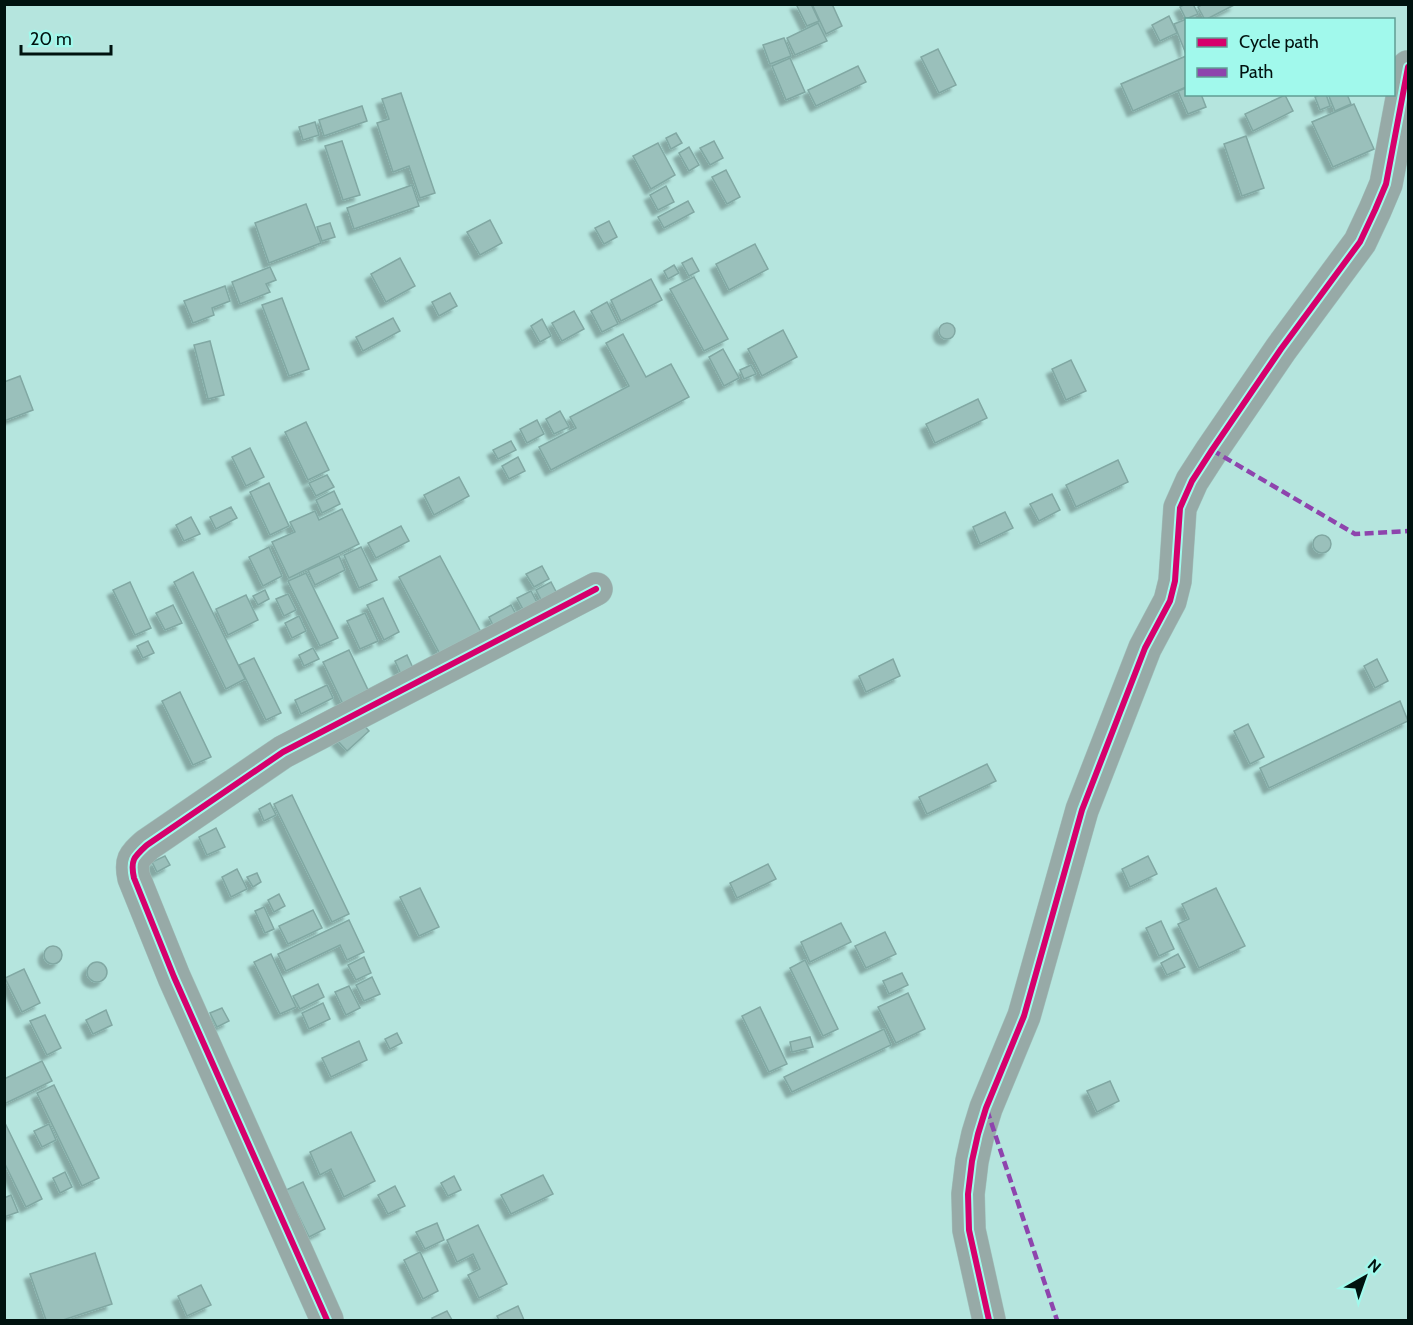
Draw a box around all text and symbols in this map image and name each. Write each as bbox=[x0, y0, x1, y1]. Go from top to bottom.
scale bar bbox=[21, 18, 111, 56]
legend bbox=[1185, 18, 1395, 96]
text: 20 m bbox=[30, 28, 72, 50]
text: Cycle path bbox=[1239, 31, 1319, 53]
text: Path bbox=[1239, 61, 1273, 83]
north arrow bbox=[1335, 1247, 1395, 1307]
text: N bbox=[1364, 1255, 1385, 1277]

